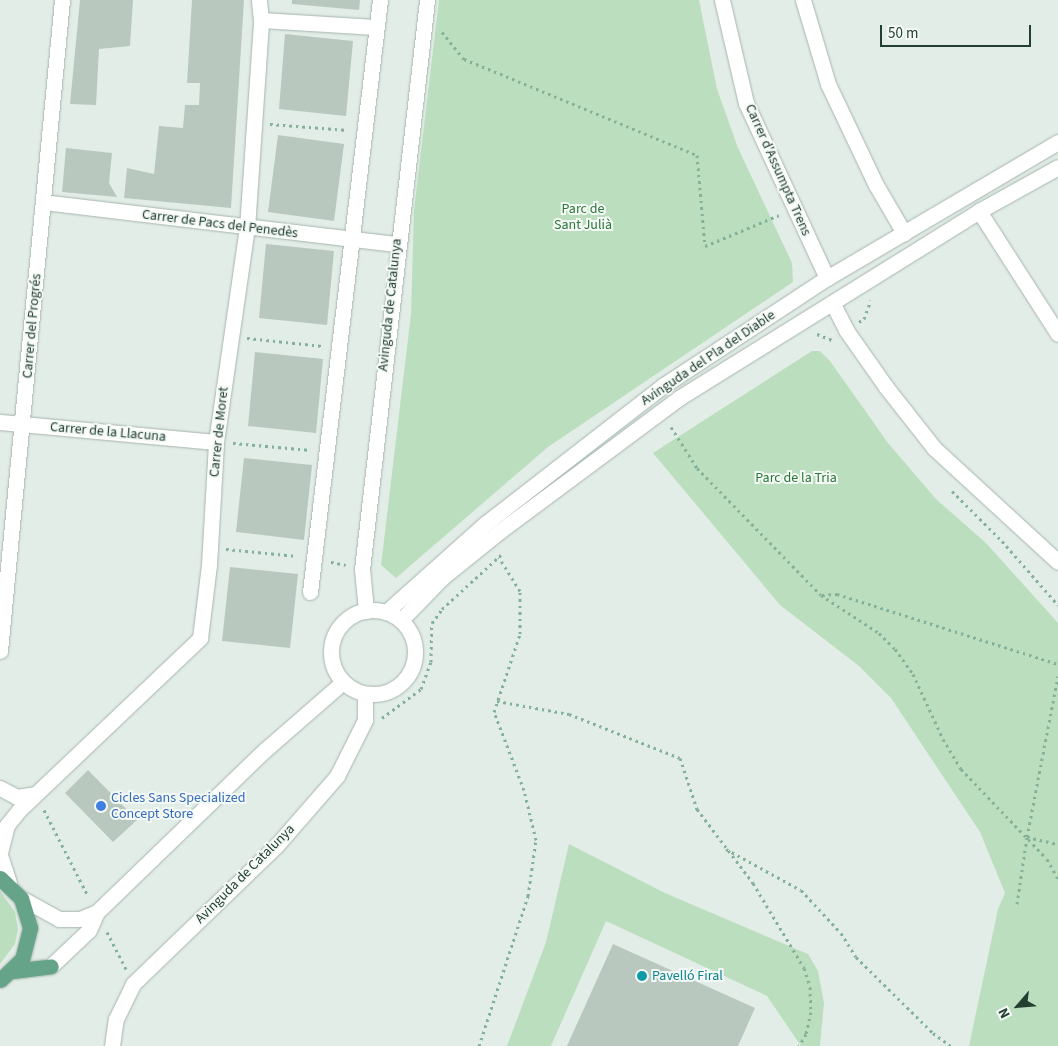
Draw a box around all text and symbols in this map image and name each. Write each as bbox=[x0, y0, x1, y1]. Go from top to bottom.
scale bar bbox=[883, 15, 1034, 47]
text: 50 m bbox=[888, 23, 918, 44]
street label: Carrer d'Assumpta Trens bbox=[741, 102, 815, 238]
park label: Parc de Sant Julià bbox=[554, 201, 612, 233]
street label: Carrer de Pacs del Penedès bbox=[141, 206, 299, 242]
street label: Avinguda de Catalunya bbox=[375, 238, 405, 372]
street label: Carrer del Progrés bbox=[19, 273, 45, 379]
street label: Avinguda del Pla del Diable bbox=[638, 307, 778, 409]
street label: Carrer de Moret bbox=[206, 386, 232, 478]
street label: Carrer de la Llacuna bbox=[49, 419, 167, 445]
park label: Parc de la Tria bbox=[755, 470, 837, 486]
place label: Cicles Sans Specialized Concept Store bbox=[111, 790, 245, 822]
marker: Cicles Sans Specialized Concept Store bbox=[95, 800, 107, 812]
street label: Avinguda de Catalunya bbox=[192, 821, 298, 927]
place label: Pavelló Firal bbox=[652, 968, 723, 984]
marker: Pavelló Firal bbox=[636, 970, 648, 982]
north arrow bbox=[993, 981, 1043, 1031]
text: N bbox=[994, 1004, 1016, 1021]

